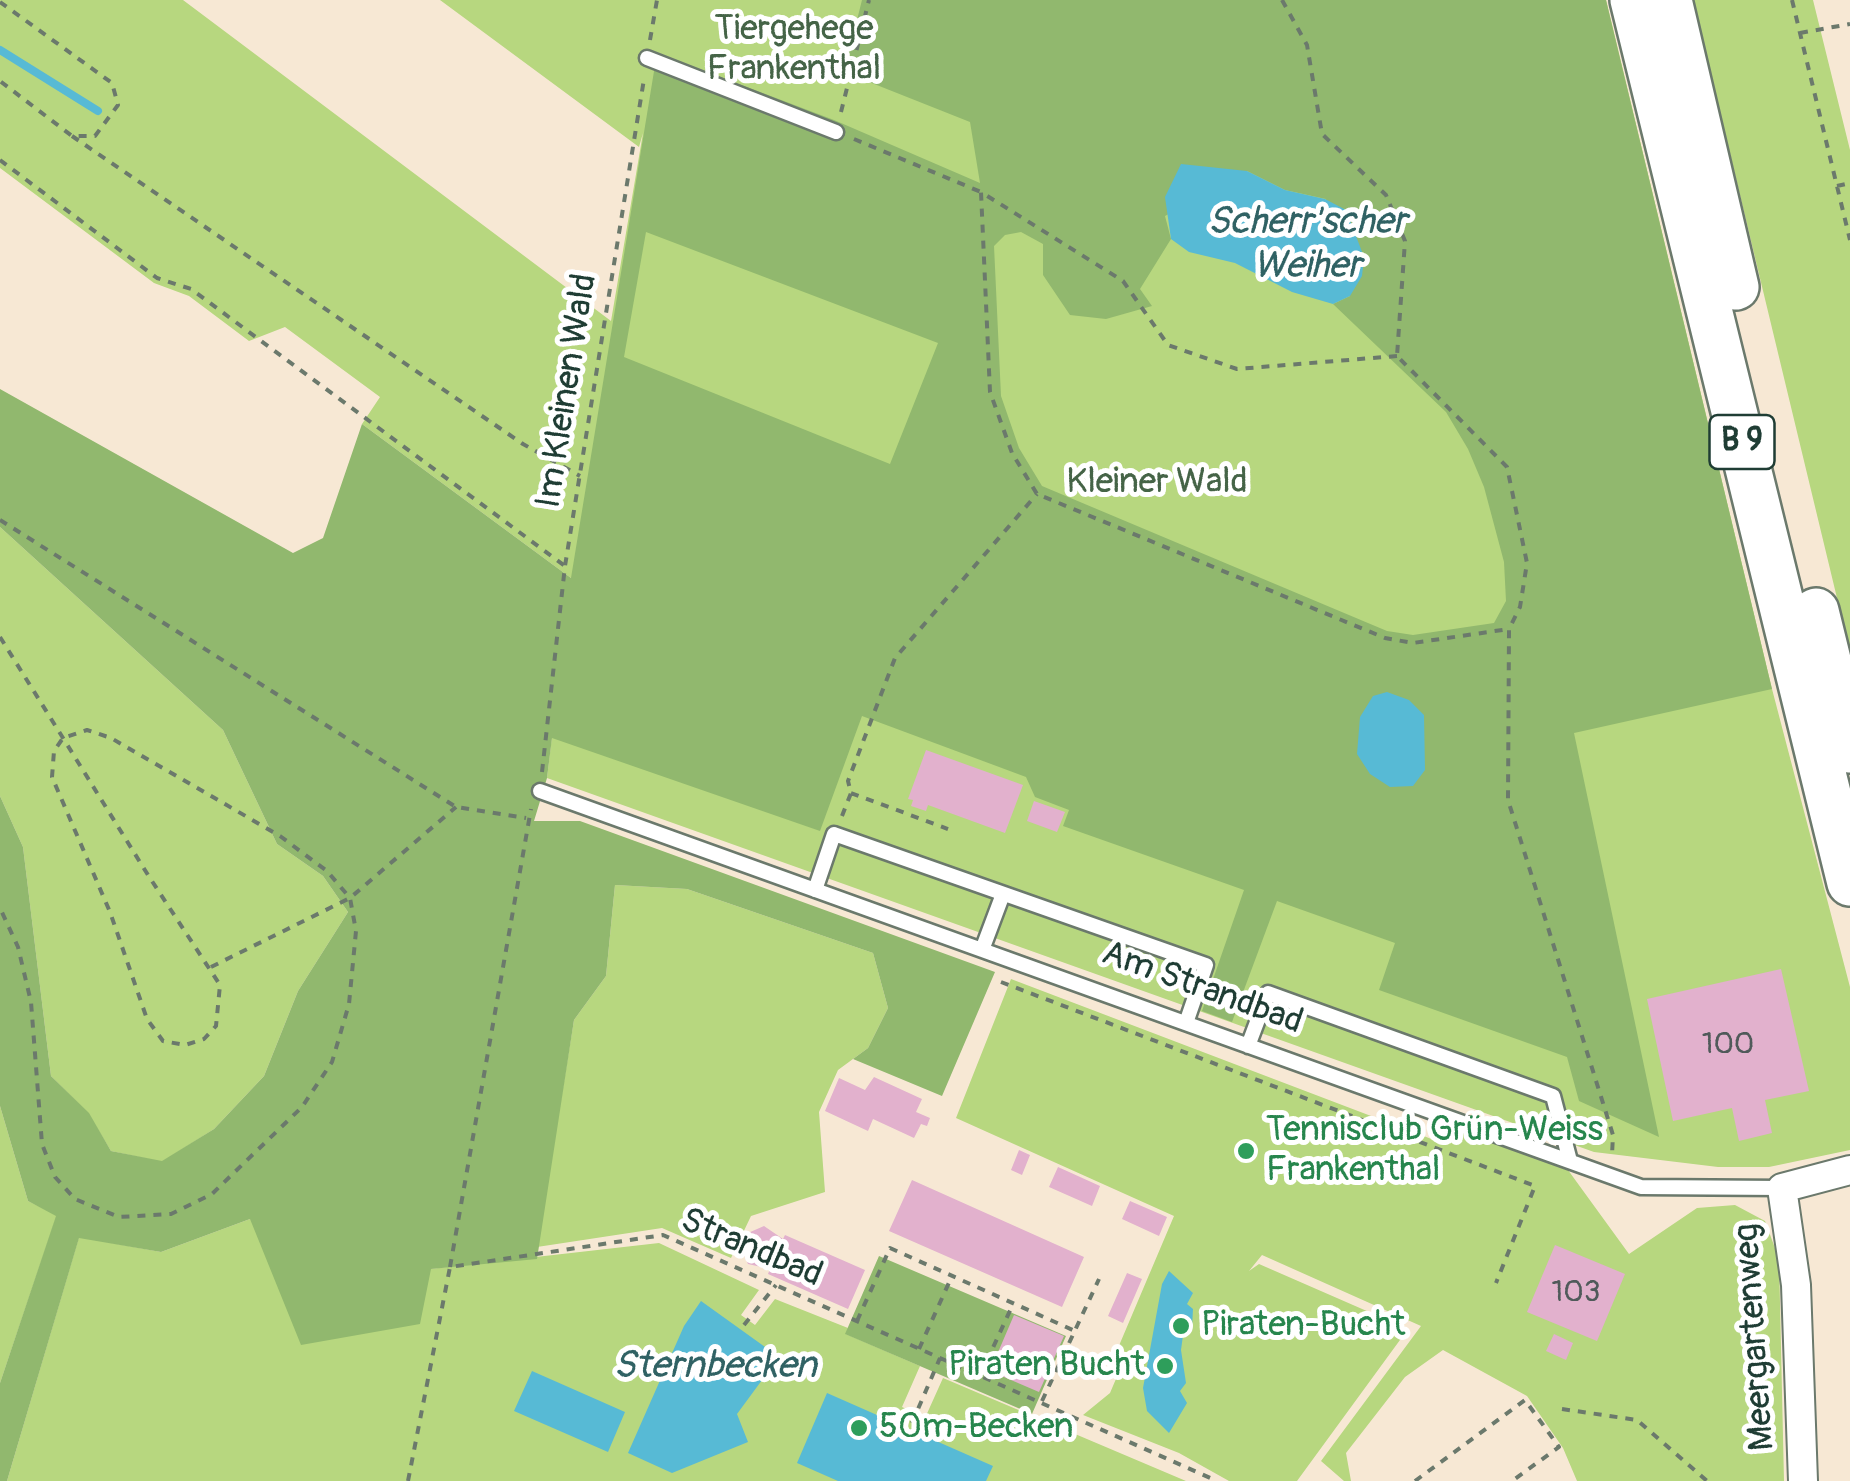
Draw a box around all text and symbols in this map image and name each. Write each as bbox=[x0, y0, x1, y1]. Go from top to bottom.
park label: Tiergehege Frankenthal bbox=[707, 9, 881, 91]
water label: Scherr'scher Weiher bbox=[1207, 200, 1407, 290]
street label: Im Kleinen Wald bbox=[529, 271, 607, 511]
road number: B 9 bbox=[1710, 415, 1774, 469]
park label: Kleiner Wald bbox=[1066, 462, 1248, 504]
street label: Am Strandbad bbox=[1096, 933, 1308, 1045]
house number: 100 bbox=[1702, 1027, 1754, 1063]
place label: Tennisclub Grün-Weiss Frankenthal bbox=[1266, 1110, 1603, 1192]
marker: Tennisclub Grün-Weiss Frankenthal bbox=[1235, 1140, 1257, 1162]
street label: Strandbad bbox=[674, 1200, 828, 1298]
street label: Meergartenweg bbox=[1727, 1222, 1785, 1452]
house number: 103 bbox=[1552, 1275, 1600, 1311]
place label: Piraten-Bucht bbox=[1201, 1305, 1405, 1347]
marker: Piraten-Bucht bbox=[1170, 1315, 1192, 1337]
water label: Sternbecken bbox=[613, 1344, 817, 1390]
place label: Piraten Bucht bbox=[948, 1345, 1145, 1387]
marker: Piraten Bucht bbox=[1154, 1355, 1176, 1377]
place label: 50m-Becken bbox=[879, 1407, 1074, 1449]
marker: 50m-Becken bbox=[848, 1417, 870, 1439]

